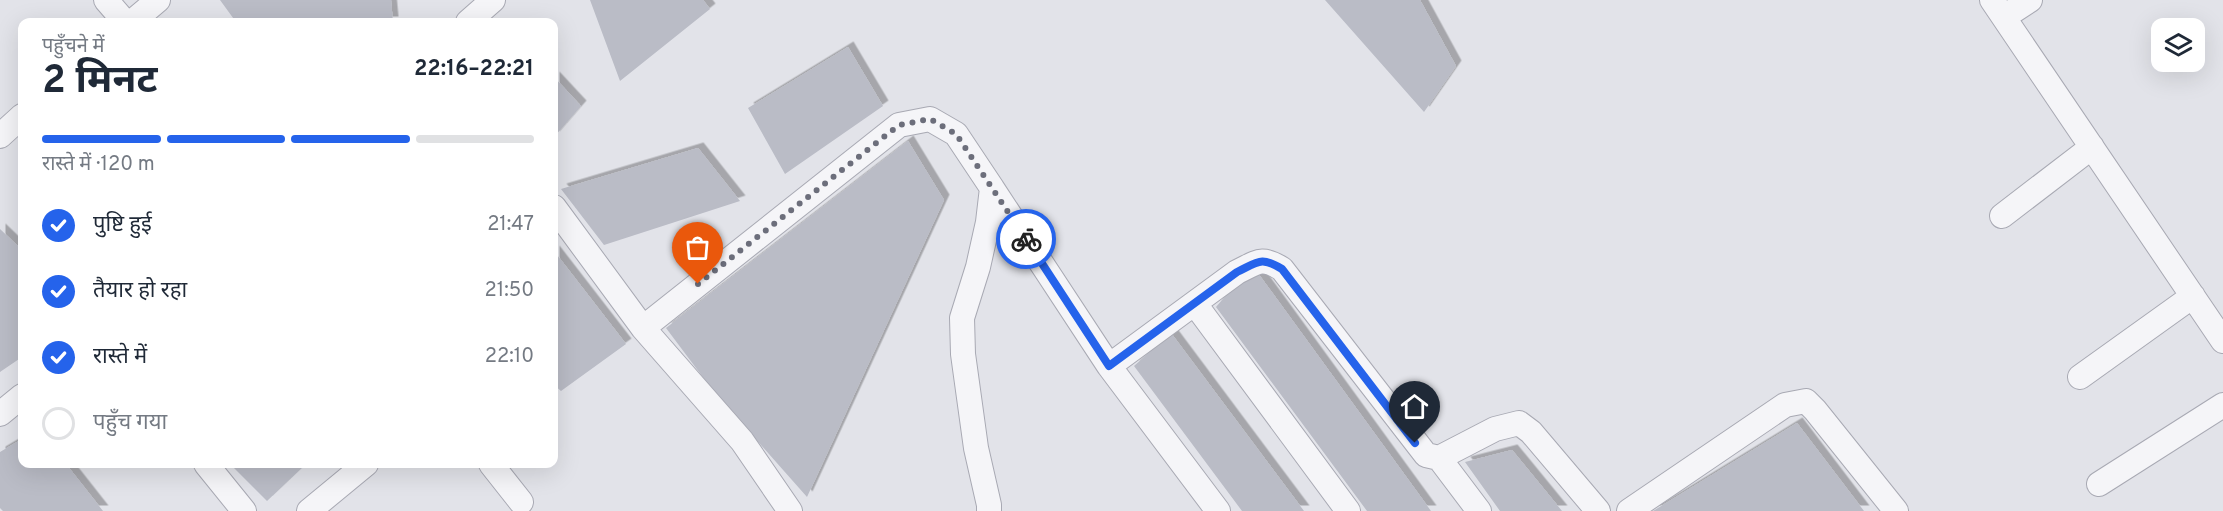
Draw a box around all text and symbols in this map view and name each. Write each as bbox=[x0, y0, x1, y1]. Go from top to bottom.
map controls bbox=[2151, 18, 2205, 72]
button: layers bbox=[2151, 18, 2205, 72]
text: पहुँचने में bbox=[42, 34, 104, 60]
text: 22:16–22:21 bbox=[414, 56, 534, 83]
text: 2 मिनट bbox=[42, 58, 157, 107]
text: रास्ते में · 120 m bbox=[42, 152, 155, 178]
icon: check bbox=[42, 209, 75, 242]
courier bbox=[996, 209, 1056, 269]
text: पुष्टि हुई bbox=[93, 212, 152, 239]
text: 21:47 bbox=[487, 212, 534, 238]
pin bbox=[672, 222, 723, 284]
icon: bike bbox=[1010, 223, 1043, 256]
icon: bag bbox=[681, 231, 714, 264]
icon: check bbox=[42, 275, 75, 308]
text: तैयार हो रहा bbox=[93, 278, 187, 305]
text: 21:50 bbox=[485, 278, 534, 304]
icon: check bbox=[42, 341, 75, 374]
text: रास्ते में bbox=[93, 344, 147, 371]
text: 22:10 bbox=[485, 344, 534, 370]
pin bbox=[1389, 381, 1440, 443]
icon: home bbox=[1398, 390, 1431, 423]
text: पहुँच गया bbox=[93, 410, 167, 437]

